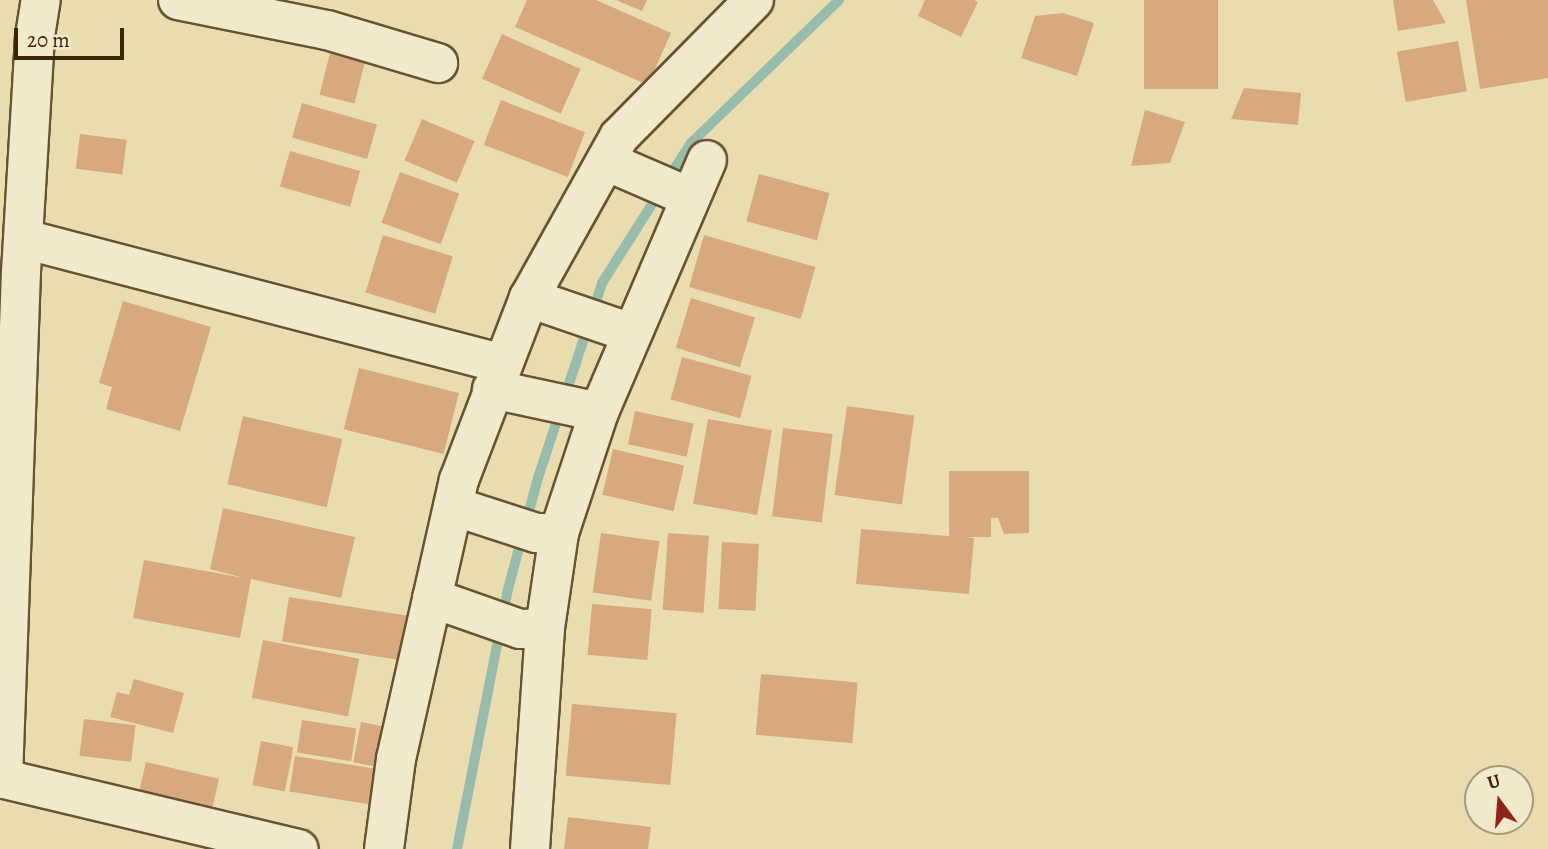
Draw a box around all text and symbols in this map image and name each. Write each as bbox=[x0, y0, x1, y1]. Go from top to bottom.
scale bar bbox=[18, 14, 128, 58]
text: 20 m bbox=[27, 26, 70, 54]
north arrow bbox=[1464, 765, 1534, 835]
text: U bbox=[1484, 768, 1503, 796]

